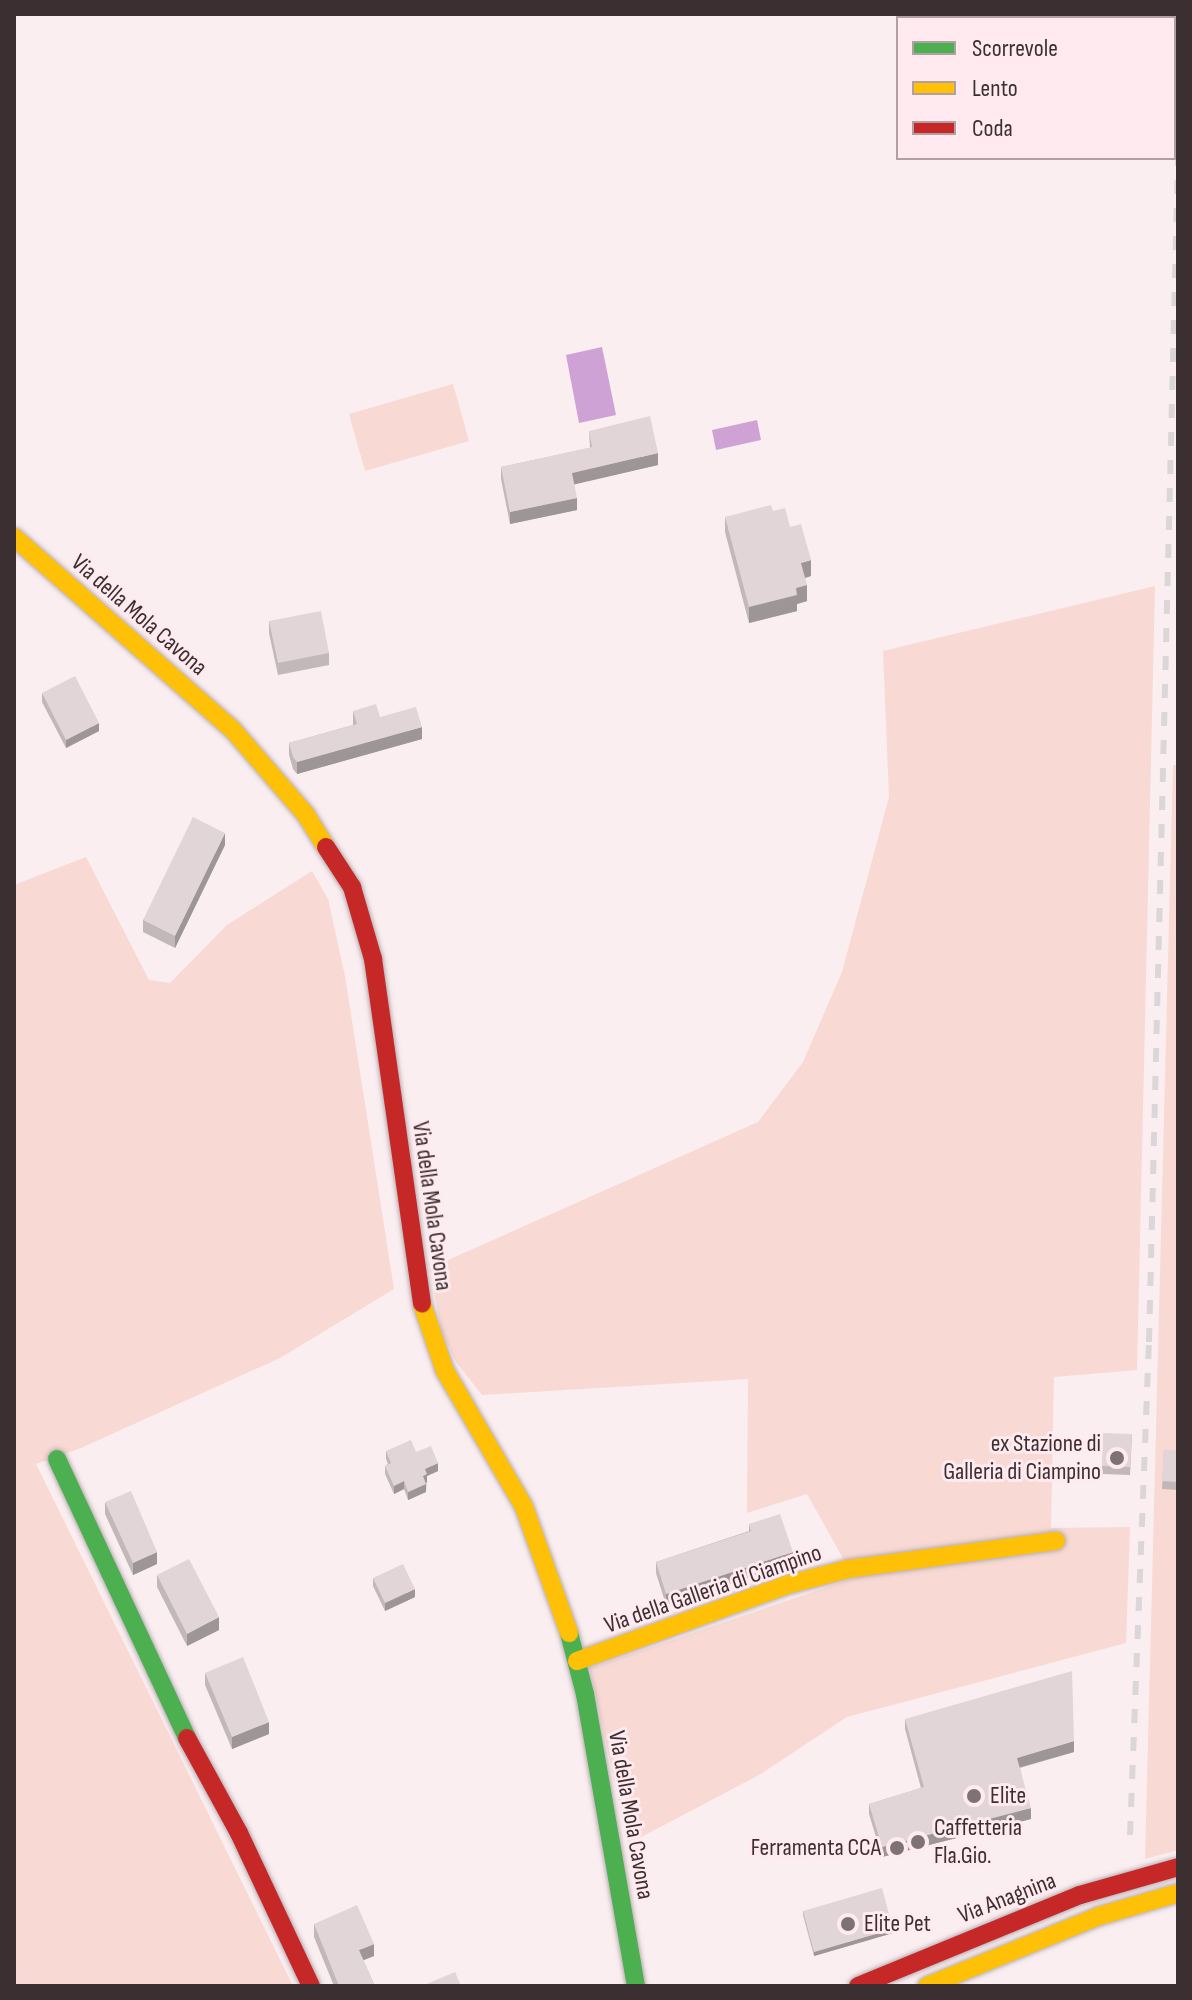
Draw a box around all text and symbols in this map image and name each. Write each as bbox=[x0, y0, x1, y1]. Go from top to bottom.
legend bbox=[896, 16, 1176, 160]
text: Scorrevole bbox=[972, 34, 1058, 63]
text: Lento bbox=[972, 74, 1018, 103]
text: Coda bbox=[972, 114, 1013, 143]
street label: Via della Mola Cavona bbox=[65, 548, 213, 682]
street label: Via della Mola Cavona bbox=[406, 1120, 458, 1292]
place label: ex Stazione di Galleria di Ciampino bbox=[943, 1430, 1101, 1486]
marker: ex Stazione di Galleria di Ciampino bbox=[1108, 1449, 1126, 1467]
street label: Via della Galleria di Ciampino bbox=[601, 1538, 825, 1640]
street label: Via della Mola Cavona bbox=[602, 1729, 660, 1901]
place label: Elite bbox=[990, 1782, 1026, 1810]
marker: Elite bbox=[965, 1787, 983, 1805]
place label: Caffetteria Fla.Gio. bbox=[934, 1814, 1022, 1870]
marker: Caffetteria Fla.Gio. bbox=[909, 1833, 927, 1851]
place label: Ferramenta CCA bbox=[751, 1834, 881, 1862]
marker: Ferramenta CCA bbox=[888, 1839, 906, 1857]
street label: Via Anagnina bbox=[954, 1866, 1060, 1930]
place label: Elite Pet bbox=[864, 1910, 931, 1938]
marker: Elite Pet bbox=[839, 1915, 857, 1933]

